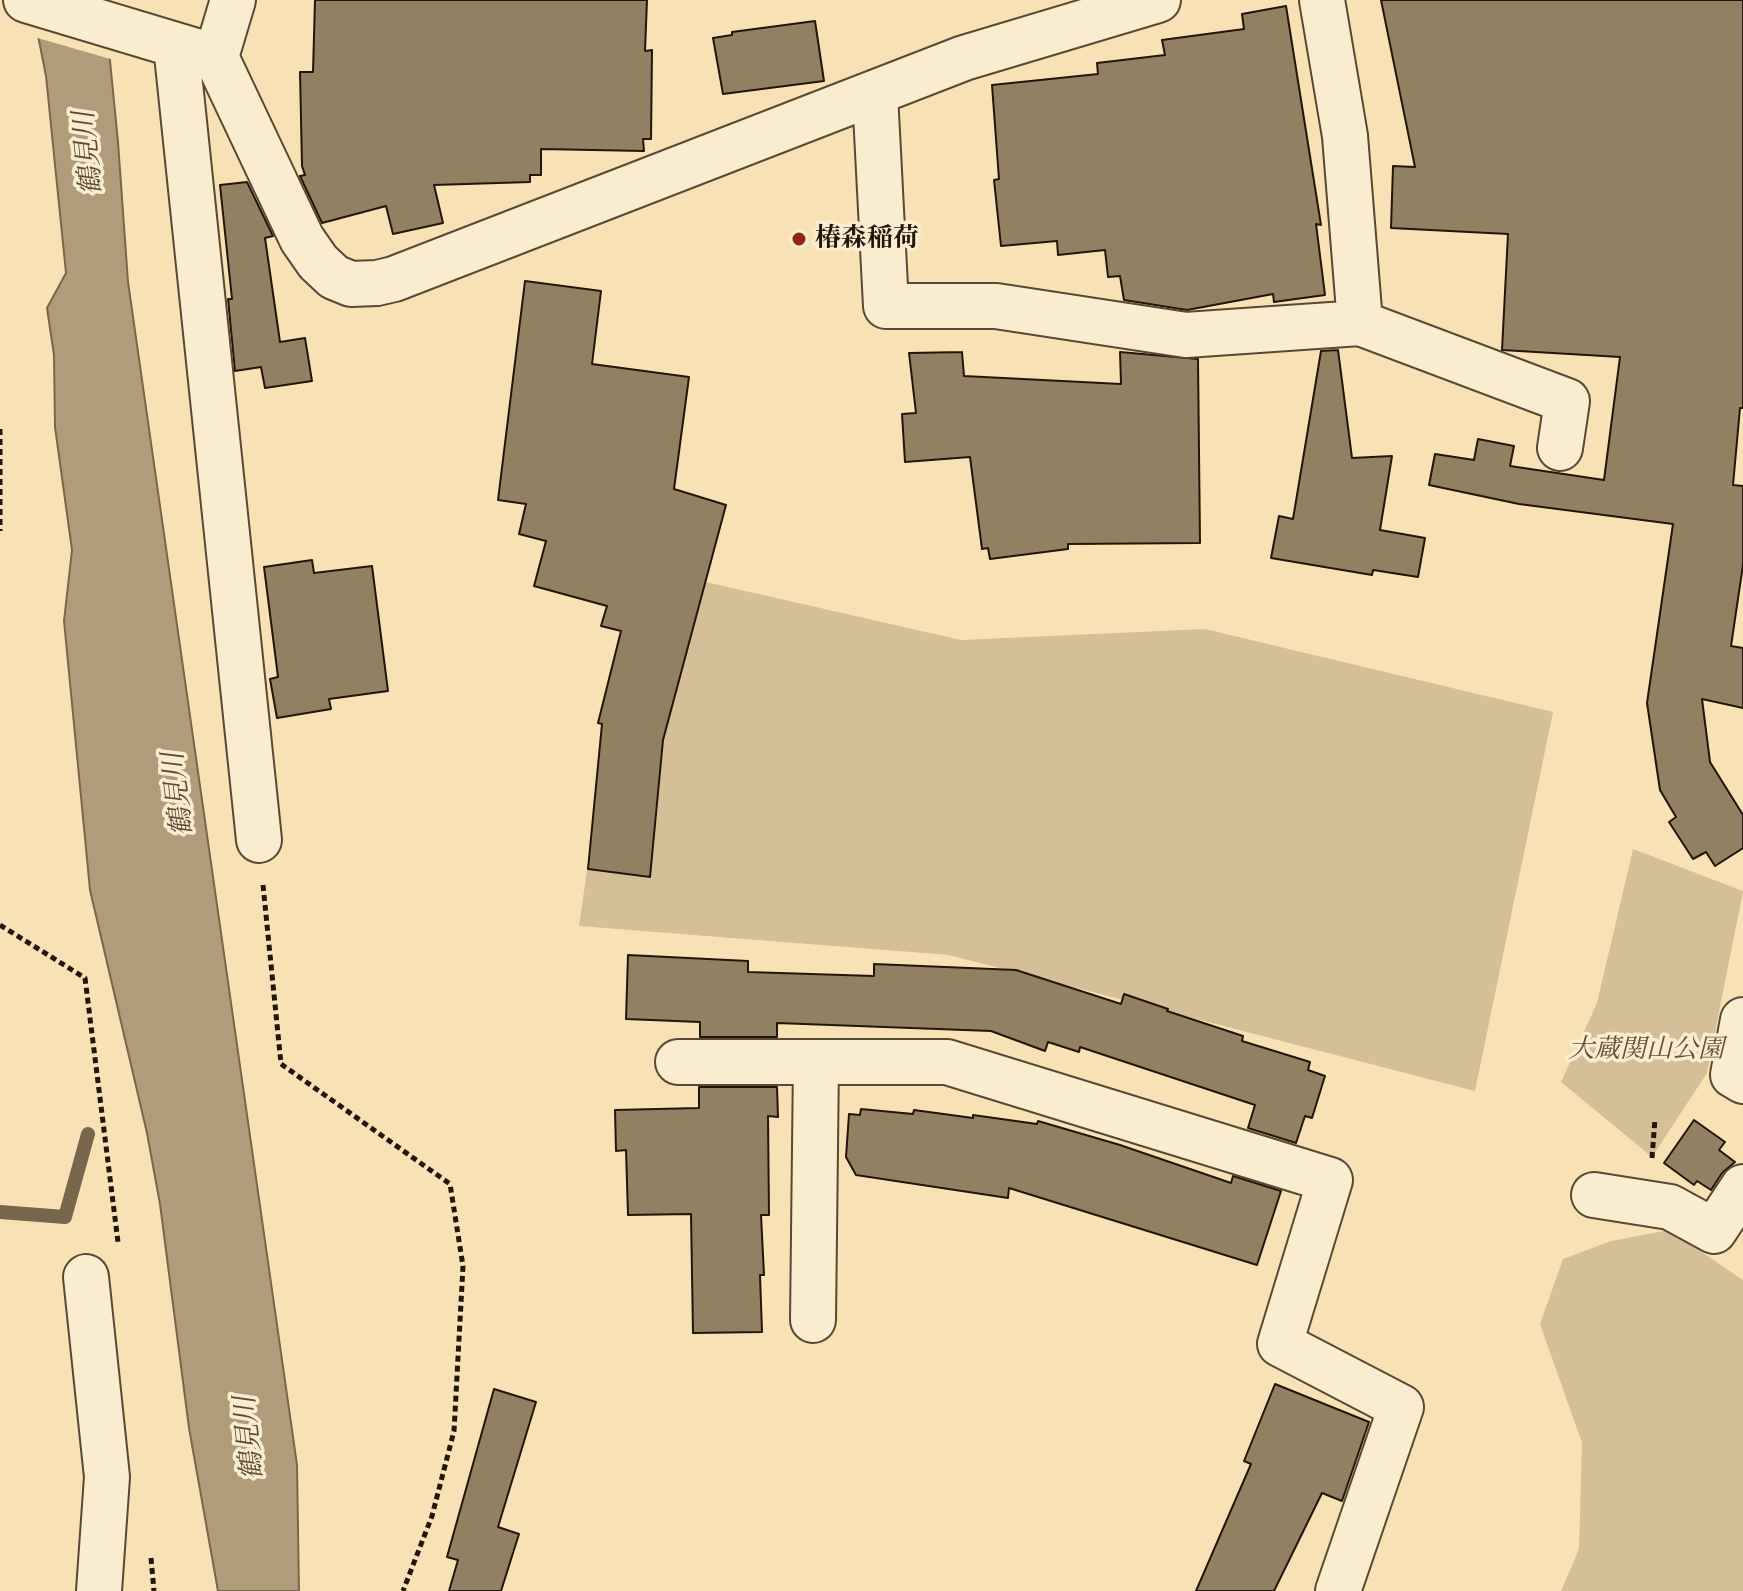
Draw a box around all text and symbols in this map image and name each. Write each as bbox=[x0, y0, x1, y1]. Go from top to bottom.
water label: 鶴見川 bbox=[68, 109, 110, 197]
place label: 椿森稲荷 bbox=[815, 223, 919, 255]
marker: 椿森稲荷 bbox=[790, 230, 808, 248]
water label: 鶴見川 bbox=[157, 750, 201, 838]
park label: 大蔵関山公園 bbox=[1568, 1034, 1724, 1066]
water label: 鶴見川 bbox=[229, 1394, 271, 1482]

